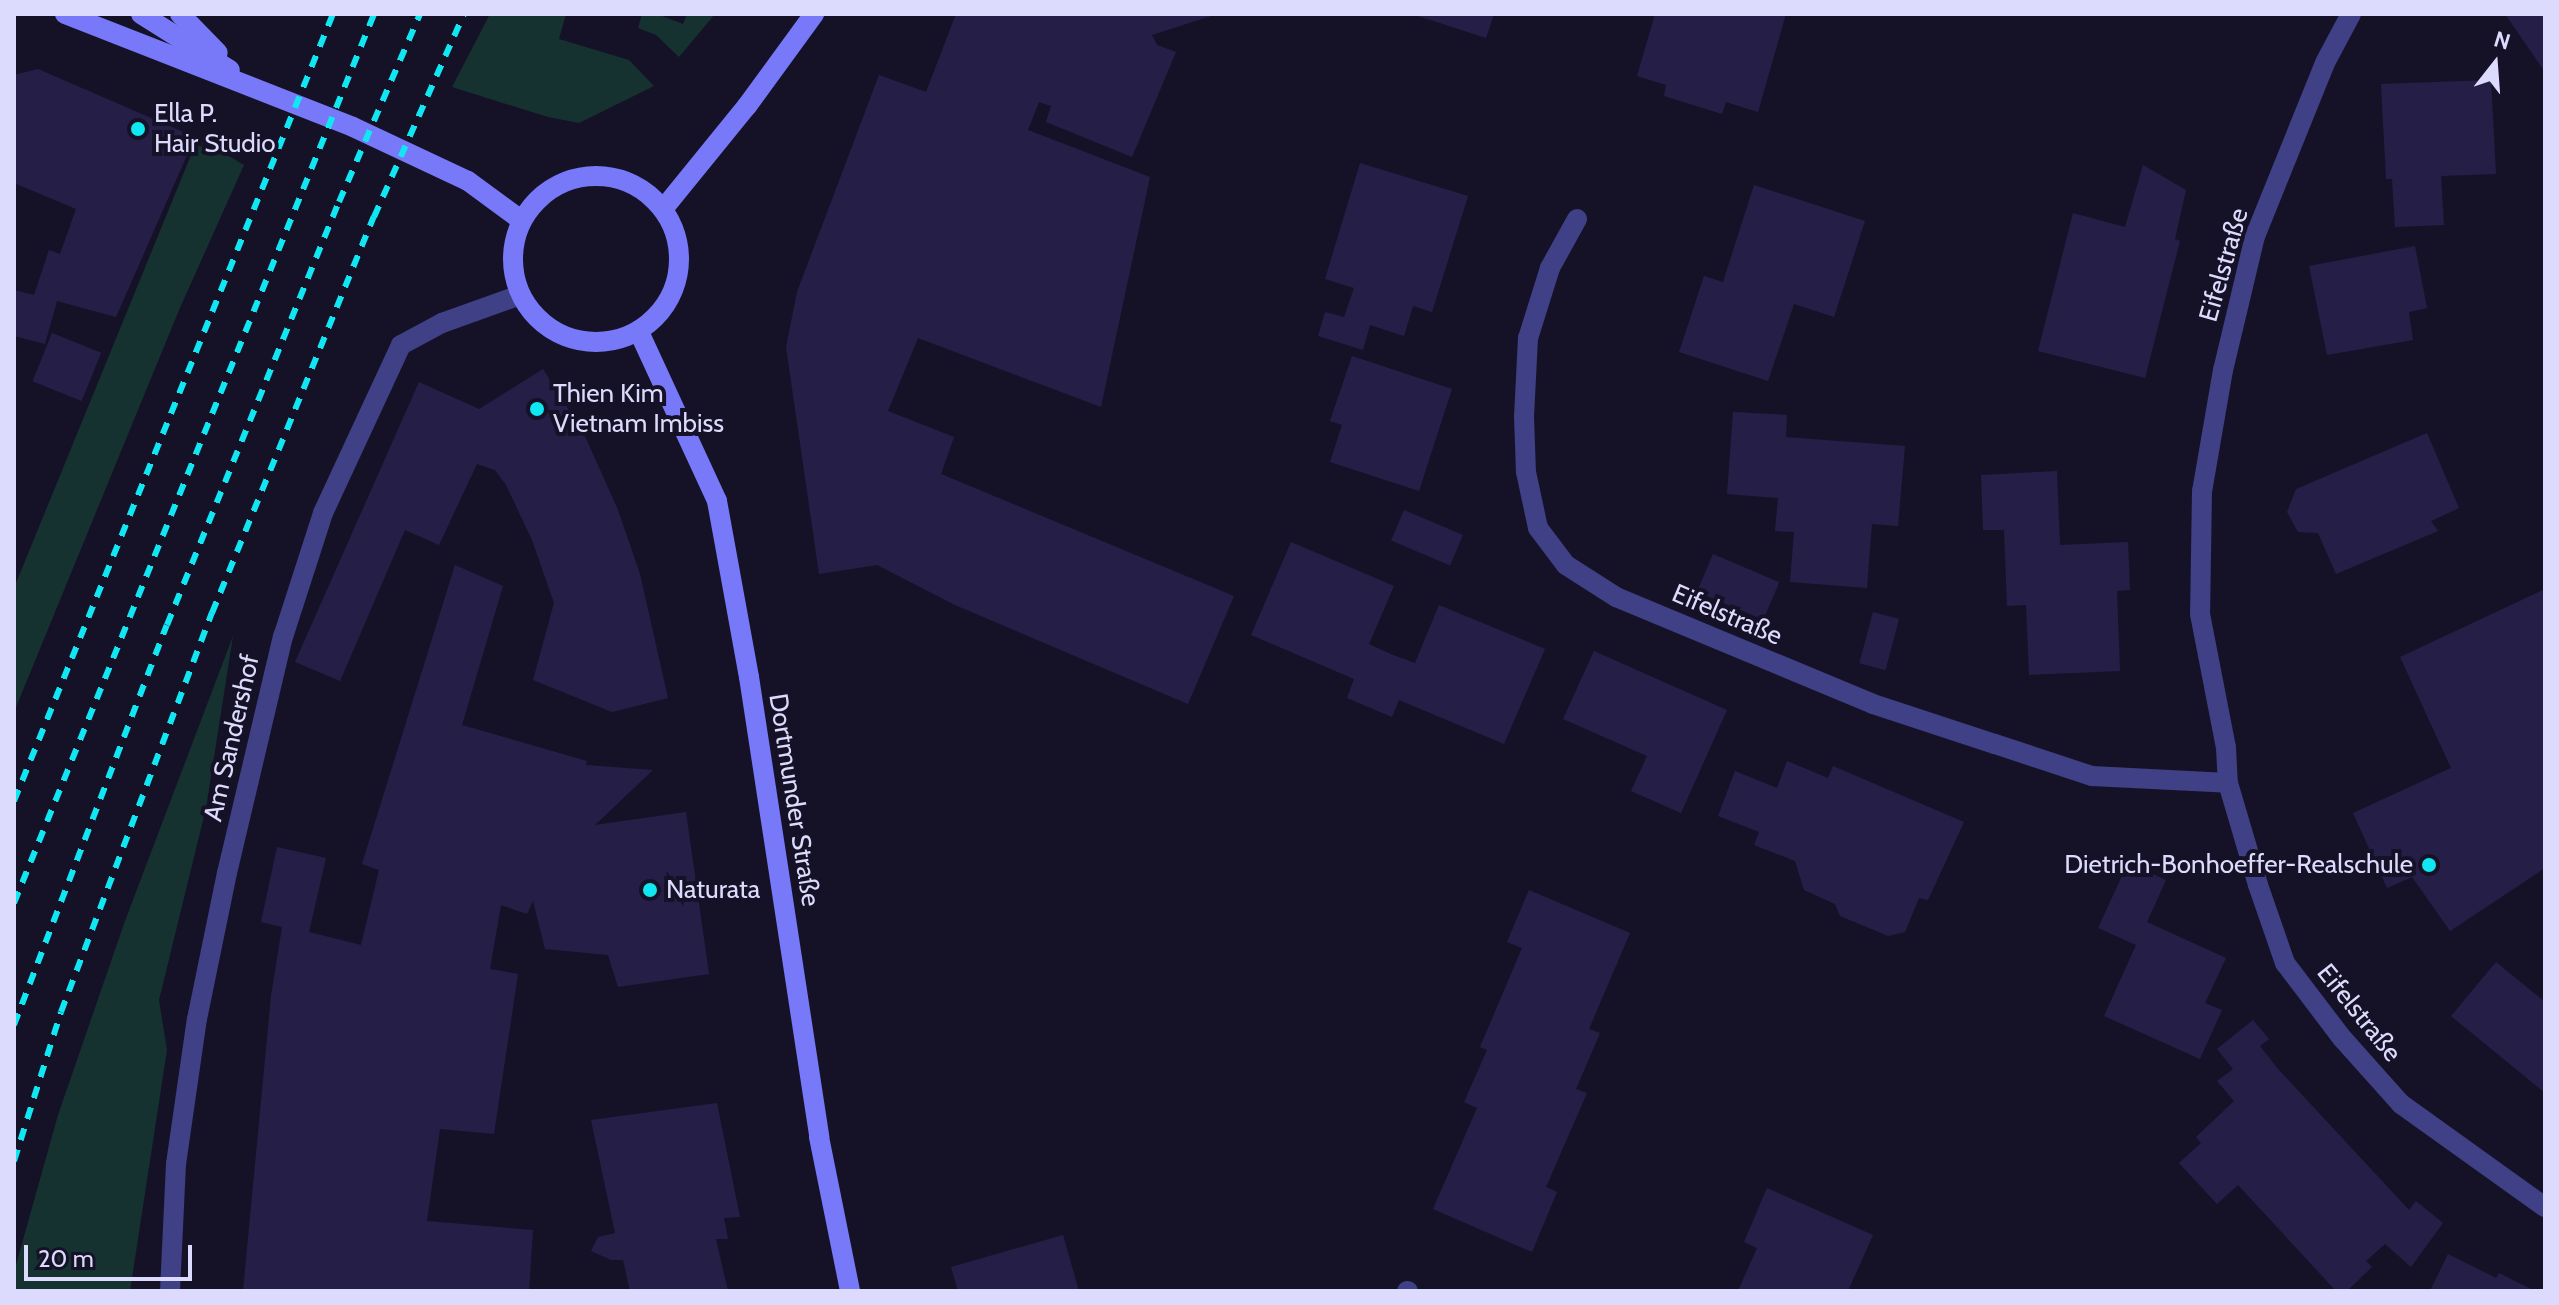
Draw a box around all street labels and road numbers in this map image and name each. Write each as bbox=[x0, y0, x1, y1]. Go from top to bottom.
street label: Eifelstraße bbox=[2193, 205, 2255, 325]
street label: Eifelstraße bbox=[1667, 578, 1787, 652]
street label: Am Sandershof bbox=[198, 651, 266, 825]
street label: Dortmunder Straße bbox=[762, 691, 826, 909]
street label: Eifelstraße bbox=[2310, 958, 2408, 1068]

